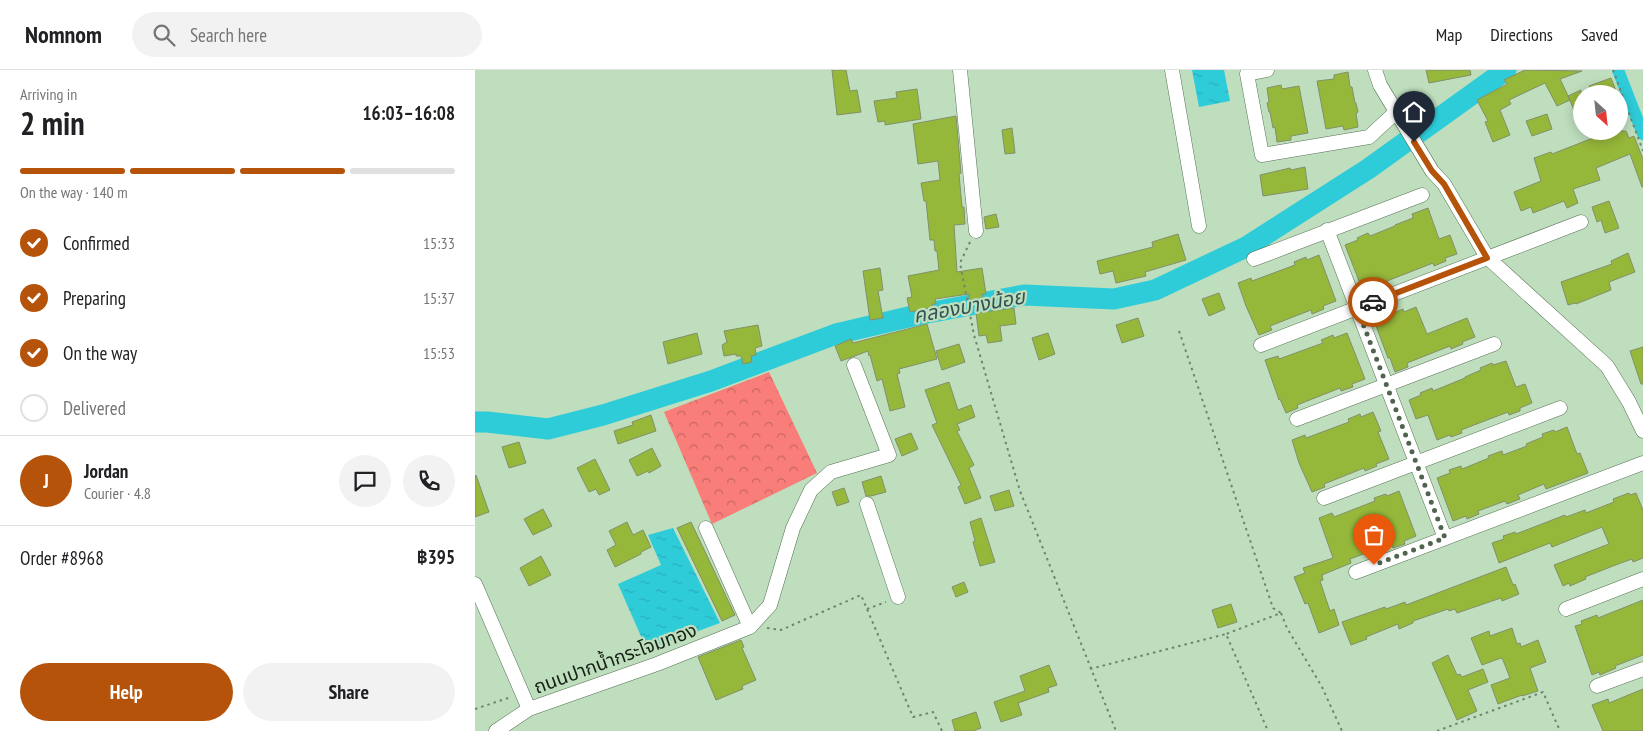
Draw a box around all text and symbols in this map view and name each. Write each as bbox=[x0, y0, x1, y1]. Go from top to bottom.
search box bbox=[132, 12, 482, 57]
text: Nomnom bbox=[25, 19, 102, 50]
icon: search bbox=[150, 21, 178, 49]
text: Search here bbox=[190, 23, 267, 47]
text: Map bbox=[1436, 23, 1462, 46]
text: Directions bbox=[1490, 23, 1553, 46]
text: Saved bbox=[1581, 23, 1618, 46]
text: Arriving in bbox=[20, 84, 77, 104]
north arrow bbox=[1573, 85, 1627, 140]
map controls bbox=[1573, 85, 1628, 140]
pin bbox=[1393, 91, 1435, 142]
icon: home bbox=[1400, 98, 1428, 126]
text: 16:03–16:08 bbox=[362, 101, 455, 125]
text: 2 min bbox=[20, 102, 85, 144]
text: On the way · 140 m bbox=[20, 182, 128, 202]
icon: check bbox=[20, 229, 48, 257]
text: Confirmed bbox=[63, 231, 130, 255]
text: 15:33 bbox=[423, 233, 455, 253]
courier bbox=[1348, 277, 1398, 327]
water label: คลองบางน้อย bbox=[911, 283, 1029, 329]
icon: check bbox=[20, 284, 48, 312]
text: Preparing bbox=[63, 286, 126, 310]
text: 15:37 bbox=[423, 288, 455, 308]
icon: car bbox=[1359, 288, 1387, 316]
icon: check bbox=[20, 339, 48, 367]
text: On the way bbox=[63, 341, 137, 365]
text: 15:53 bbox=[423, 343, 455, 363]
text: Delivered bbox=[63, 396, 126, 420]
button: chat bbox=[339, 455, 391, 507]
button: phone bbox=[403, 455, 455, 507]
text: Jordan bbox=[84, 459, 128, 483]
text: J bbox=[43, 469, 49, 493]
text: Courier · 4.8 bbox=[84, 483, 151, 503]
pin bbox=[1353, 514, 1395, 565]
icon: bag bbox=[1360, 521, 1388, 549]
text: ฿395 bbox=[417, 545, 455, 569]
text: Order #8968 bbox=[20, 546, 104, 570]
street label: ถนนปากน้ำกระโจมทอง bbox=[530, 616, 700, 699]
button: Help bbox=[20, 663, 233, 721]
button: Share bbox=[243, 663, 455, 721]

